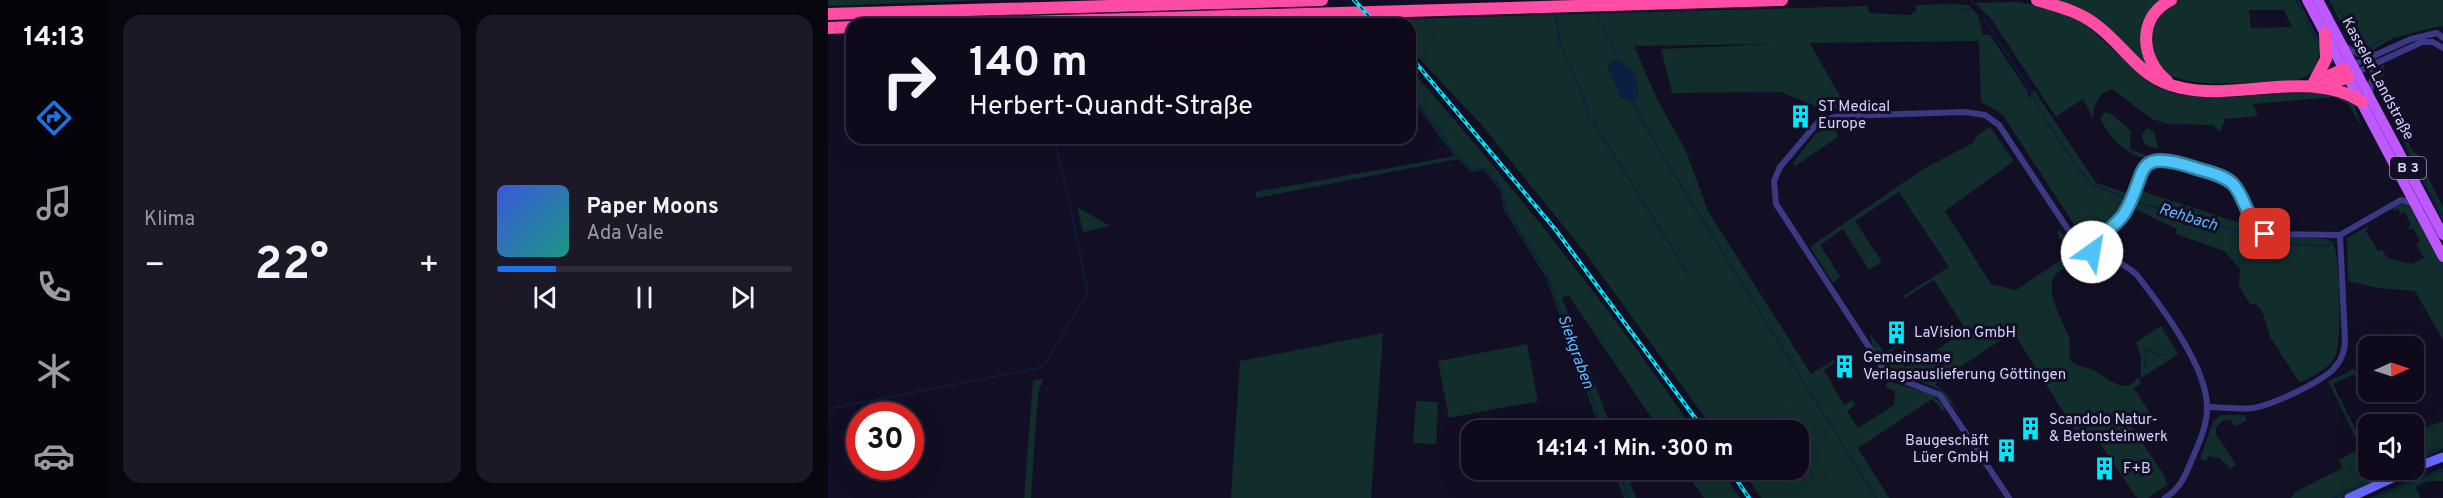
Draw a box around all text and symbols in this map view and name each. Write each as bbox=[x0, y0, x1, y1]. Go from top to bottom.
street label: Kasseler Landstraße bbox=[2337, 14, 2417, 144]
text: 14:13 bbox=[23, 21, 85, 55]
text: 140 m bbox=[969, 38, 1088, 91]
icon: right bbox=[870, 42, 948, 120]
text: Herbert-Quandt-Straße bbox=[969, 90, 1253, 124]
icon: directions bbox=[33, 97, 75, 139]
place label: ST Medical Europe bbox=[1818, 98, 1890, 134]
building icon: ST Medical Europe bbox=[1787, 103, 1813, 129]
road number: B 3 bbox=[2390, 157, 2426, 179]
icon: music bbox=[33, 182, 75, 224]
text: Paper Moons bbox=[587, 194, 719, 221]
water label: Rehbach bbox=[2156, 200, 2220, 236]
text: Klima bbox=[144, 207, 195, 233]
pin bbox=[2239, 208, 2290, 259]
icon: arrive bbox=[2248, 217, 2281, 250]
position arrow bbox=[2060, 220, 2124, 284]
text: Ada Vale bbox=[587, 221, 664, 247]
text: 22° bbox=[255, 238, 329, 295]
text: − bbox=[144, 246, 165, 288]
text: + bbox=[418, 246, 439, 288]
icon: phone bbox=[33, 266, 75, 308]
icon: previous bbox=[529, 281, 562, 314]
icon: pause bbox=[628, 281, 661, 314]
icon: next bbox=[726, 281, 759, 314]
water label: Siekgraben bbox=[1552, 312, 1598, 392]
building icon: LaVision GmbH bbox=[1883, 320, 1909, 346]
place label: LaVision GmbH bbox=[1914, 324, 2016, 343]
north arrow bbox=[2358, 336, 2424, 402]
map controls bbox=[2358, 336, 2424, 480]
place label: Gemeinsame Verlagsauslieferung Göttingen bbox=[1863, 349, 2066, 385]
icon: climate bbox=[33, 350, 75, 392]
building icon: Gemeinsame Verlagsauslieferung Göttingen bbox=[1832, 354, 1858, 380]
speed limit sign: 30 bbox=[846, 402, 924, 480]
place label: Scandolo Natur- & Betonsteinwerk bbox=[2049, 411, 2168, 447]
button: sound bbox=[2358, 414, 2424, 480]
building icon: Scandolo Natur- & Betonsteinwerk bbox=[2018, 416, 2044, 442]
place label: Baugeschäft Lüer GmbH bbox=[1905, 432, 1989, 468]
icon: car bbox=[33, 435, 75, 477]
text: 14:14 · 1 Min. · 300 m bbox=[1537, 436, 1733, 463]
building icon: Baugeschäft Lüer GmbH bbox=[1994, 437, 2020, 463]
building icon: F+B bbox=[2092, 456, 2118, 482]
place label: F+B bbox=[2123, 460, 2151, 479]

